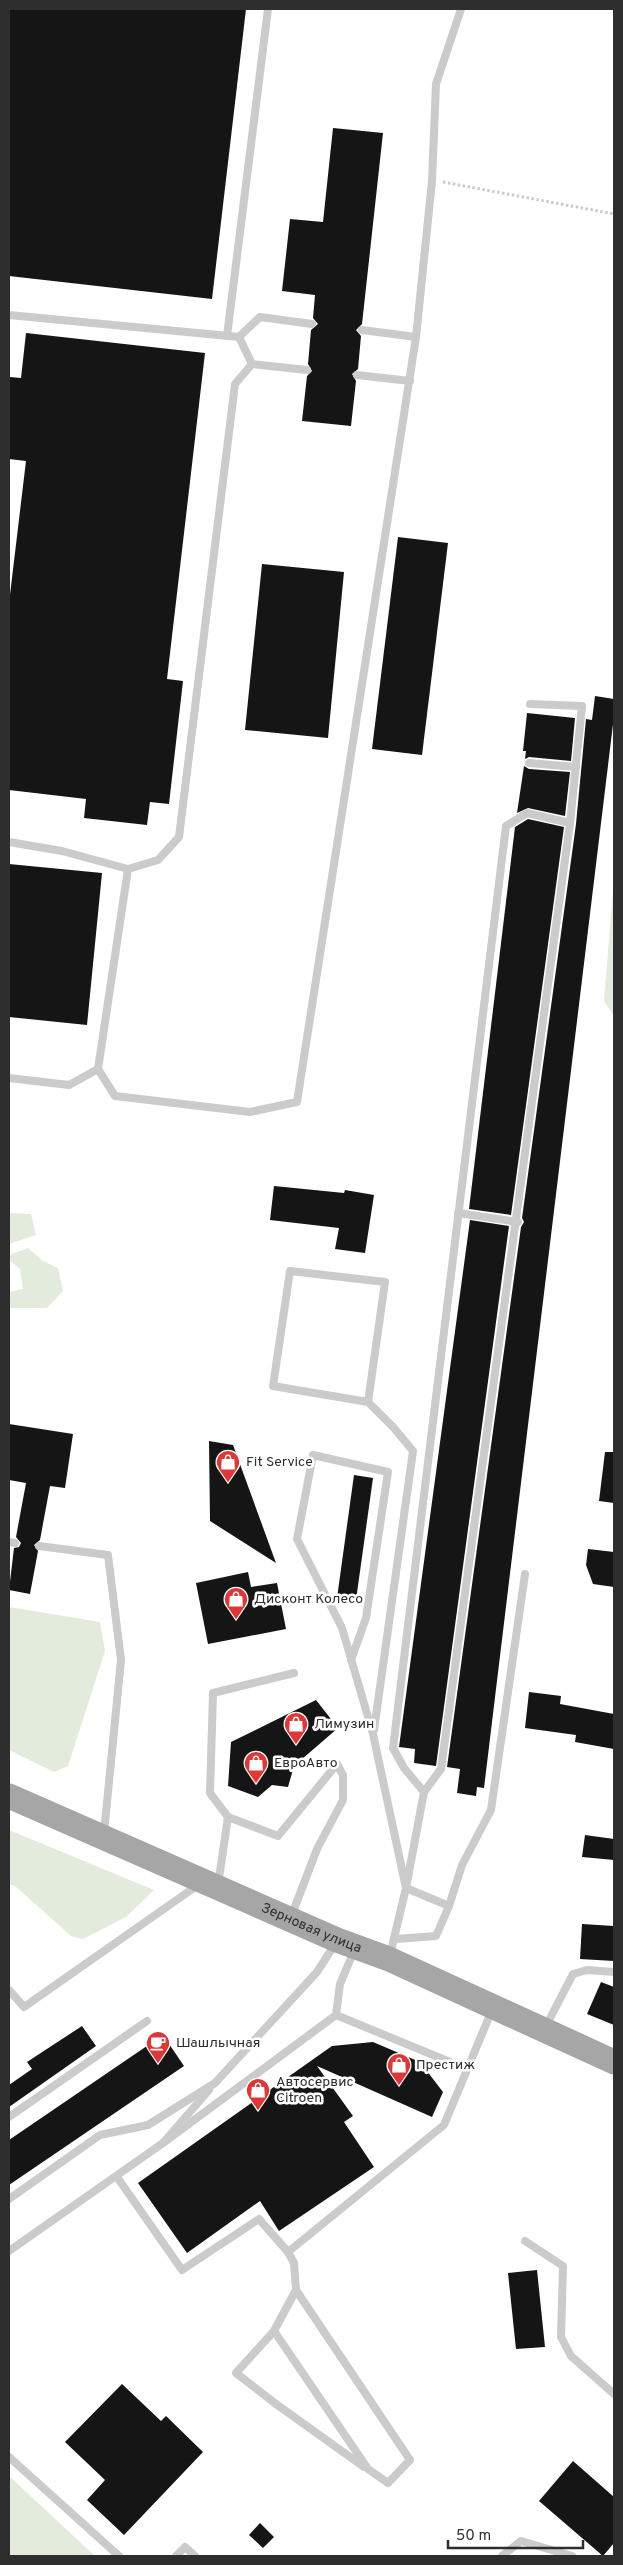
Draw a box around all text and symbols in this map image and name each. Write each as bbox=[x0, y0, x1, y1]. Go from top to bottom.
shop icon: Fit Service bbox=[215, 1449, 241, 1483]
place label: Fit Service bbox=[246, 1454, 313, 1471]
shop icon: Дисконт Колесо bbox=[223, 1586, 249, 1620]
place label: Дисконт Колесо bbox=[254, 1591, 363, 1608]
shop icon: Лимузин bbox=[283, 1711, 309, 1745]
place label: Лимузин bbox=[314, 1716, 374, 1733]
shop icon: ЕвроАвто bbox=[243, 1750, 269, 1784]
place label: ЕвроАвто bbox=[274, 1755, 338, 1772]
street label: Зерновая улица bbox=[258, 1899, 364, 1957]
cafe icon: Шашлычная bbox=[145, 2030, 171, 2064]
place label: Шашлычная bbox=[176, 2035, 260, 2052]
shop icon: Престиж bbox=[386, 2052, 412, 2086]
place label: Престиж bbox=[416, 2057, 475, 2074]
place label: Автосервис Citroen bbox=[276, 2074, 353, 2107]
shop icon: Автосервис Citroen bbox=[245, 2077, 271, 2111]
scale bar bbox=[448, 2518, 583, 2550]
text: 50 m bbox=[456, 2527, 491, 2546]

